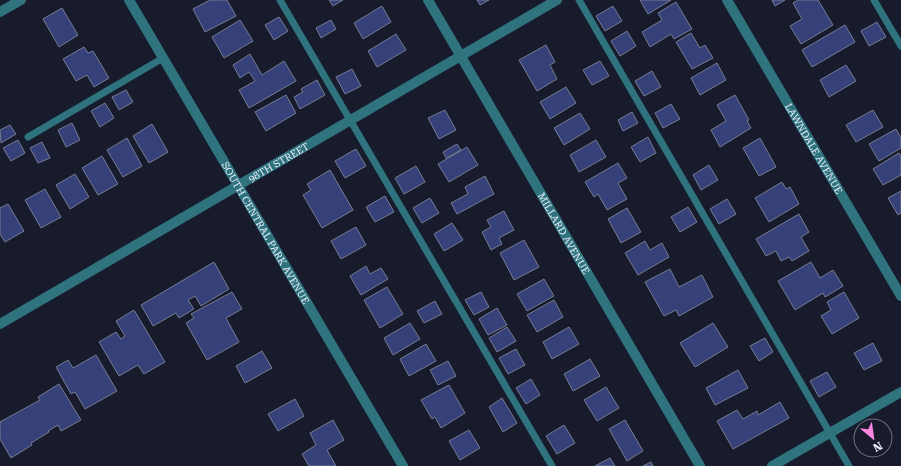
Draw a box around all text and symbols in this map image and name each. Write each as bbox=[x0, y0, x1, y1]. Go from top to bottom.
street label: LAWNDALE AVENUE bbox=[783, 101, 845, 195]
street label: 98TH STREET bbox=[246, 140, 311, 184]
street label: SOUTH CENTRAL PARK AVENUE bbox=[220, 160, 312, 306]
street label: MILLARD AVENUE bbox=[536, 191, 592, 276]
north arrow bbox=[853, 418, 893, 458]
text: N bbox=[870, 439, 884, 454]

